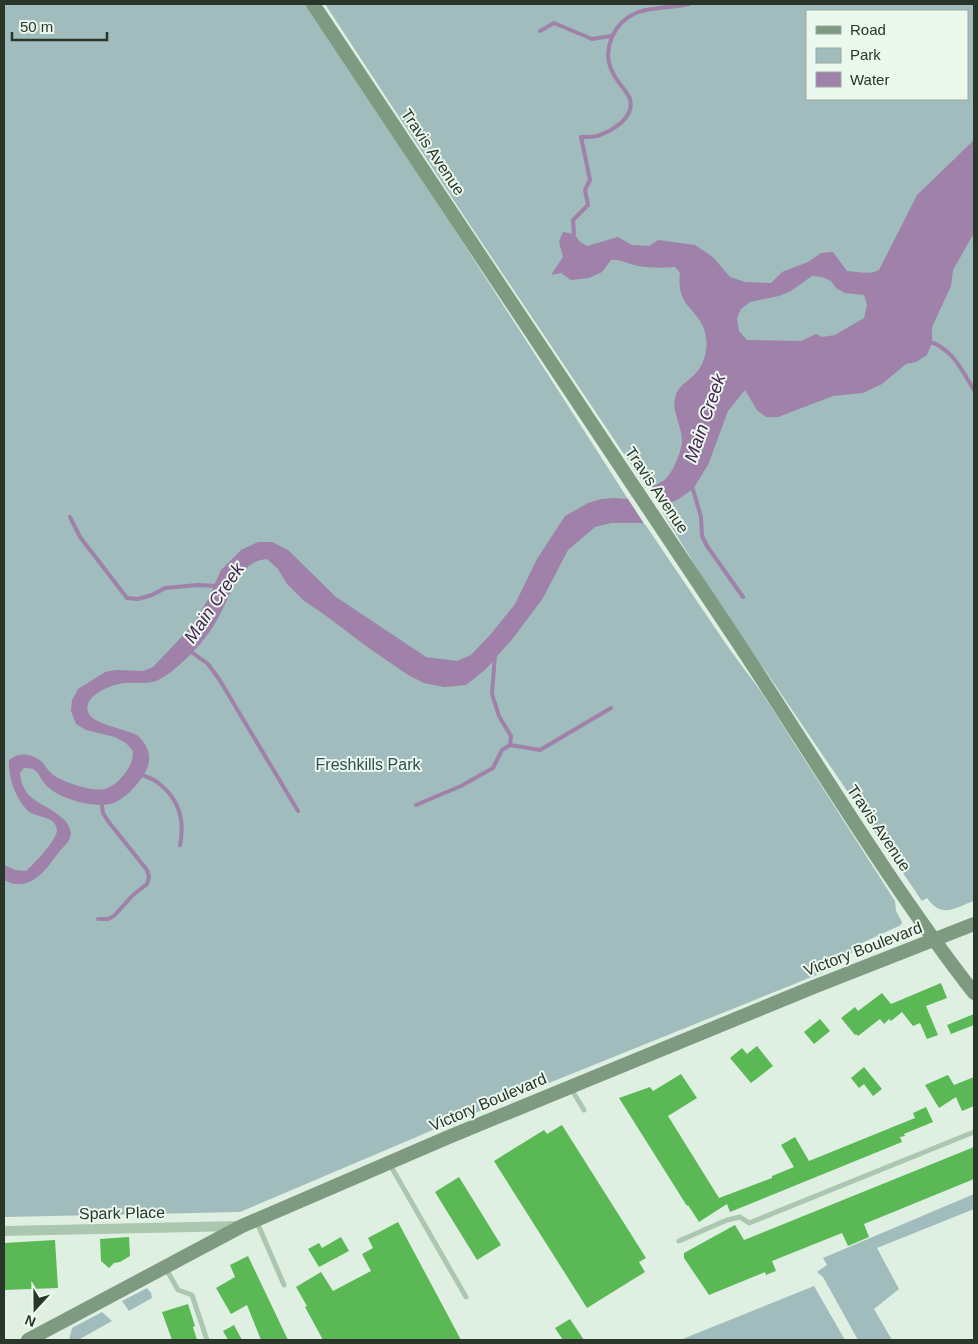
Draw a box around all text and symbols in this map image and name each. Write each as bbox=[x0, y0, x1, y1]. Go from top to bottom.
scale bar bbox=[12, 10, 108, 42]
legend bbox=[806, 10, 968, 100]
text: 50 m bbox=[20, 18, 53, 35]
text: Road bbox=[850, 21, 886, 38]
text: Park bbox=[850, 46, 881, 63]
text: Water bbox=[850, 71, 889, 88]
street label: Travis Avenue bbox=[398, 106, 468, 198]
water label: Main Creek bbox=[681, 370, 730, 465]
street label: Travis Avenue bbox=[622, 444, 692, 536]
water label: Main Creek bbox=[180, 558, 249, 647]
park label: Freshkills Park bbox=[316, 756, 421, 773]
street label: Travis Avenue bbox=[844, 782, 914, 874]
street label: Victory Boulevard bbox=[802, 919, 924, 979]
street label: Victory Boulevard bbox=[427, 1070, 549, 1134]
street label: Spark Place bbox=[79, 1204, 165, 1222]
north arrow bbox=[10, 1284, 60, 1334]
text: N bbox=[23, 1312, 38, 1330]

